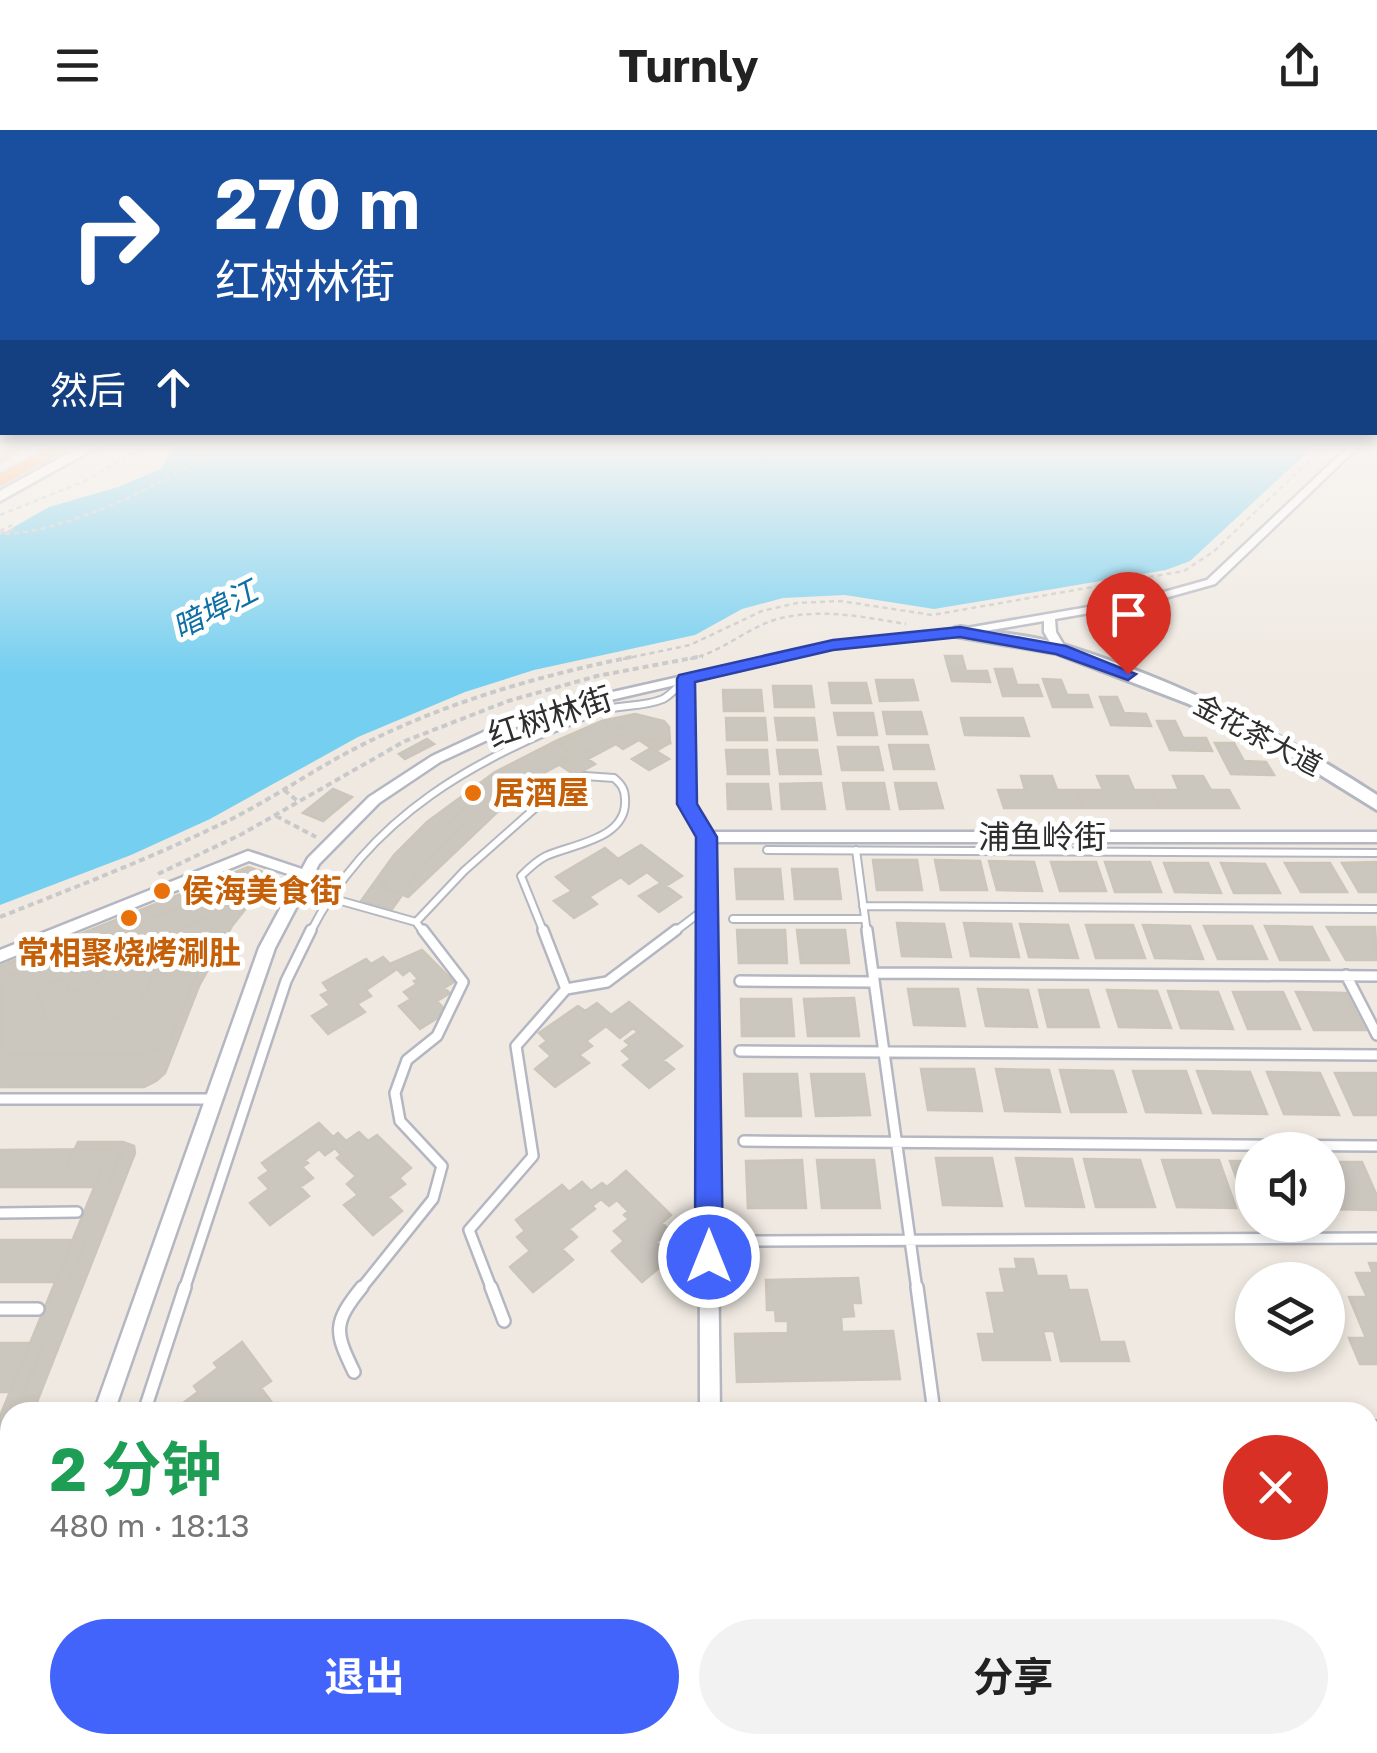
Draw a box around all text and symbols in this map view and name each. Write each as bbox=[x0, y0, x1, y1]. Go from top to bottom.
icon: menu bbox=[50, 38, 105, 93]
text: Turnly bbox=[618, 38, 759, 92]
icon: share bbox=[1272, 38, 1327, 93]
text: 270 m bbox=[215, 160, 420, 244]
icon: right bbox=[50, 170, 180, 300]
text: 红树林街 bbox=[215, 253, 395, 307]
icon: ahead bbox=[146, 360, 201, 415]
text: 然后 bbox=[50, 367, 126, 412]
water label: 暗埠江 bbox=[166, 571, 265, 646]
pin bbox=[1086, 572, 1171, 675]
icon: arrive bbox=[1101, 587, 1156, 642]
street label: 红树林街 bbox=[483, 678, 616, 754]
street label: 金花茶大道 bbox=[1189, 687, 1328, 782]
place label: 居酒屋 bbox=[493, 773, 589, 811]
marker: 居酒屋 bbox=[462, 782, 484, 804]
street label: 浦鱼岭街 bbox=[978, 817, 1106, 855]
place label: 侯海美食街 bbox=[182, 871, 342, 909]
marker: 侯海美食街 bbox=[151, 880, 173, 902]
marker: 常相聚烧烤涮肚 bbox=[118, 907, 140, 929]
place label: 常相聚烧烤涮肚 bbox=[17, 933, 241, 971]
map controls bbox=[1235, 1132, 1345, 1372]
button: sound bbox=[1235, 1132, 1345, 1242]
position arrow bbox=[657, 1205, 761, 1309]
button: layers bbox=[1235, 1262, 1345, 1372]
text: 2 分钟 bbox=[50, 1432, 222, 1504]
button: close bbox=[1223, 1435, 1328, 1540]
text: 480 m · 18:13 bbox=[50, 1506, 250, 1544]
button: 退出 bbox=[50, 1619, 679, 1734]
button: 分享 bbox=[699, 1619, 1328, 1734]

